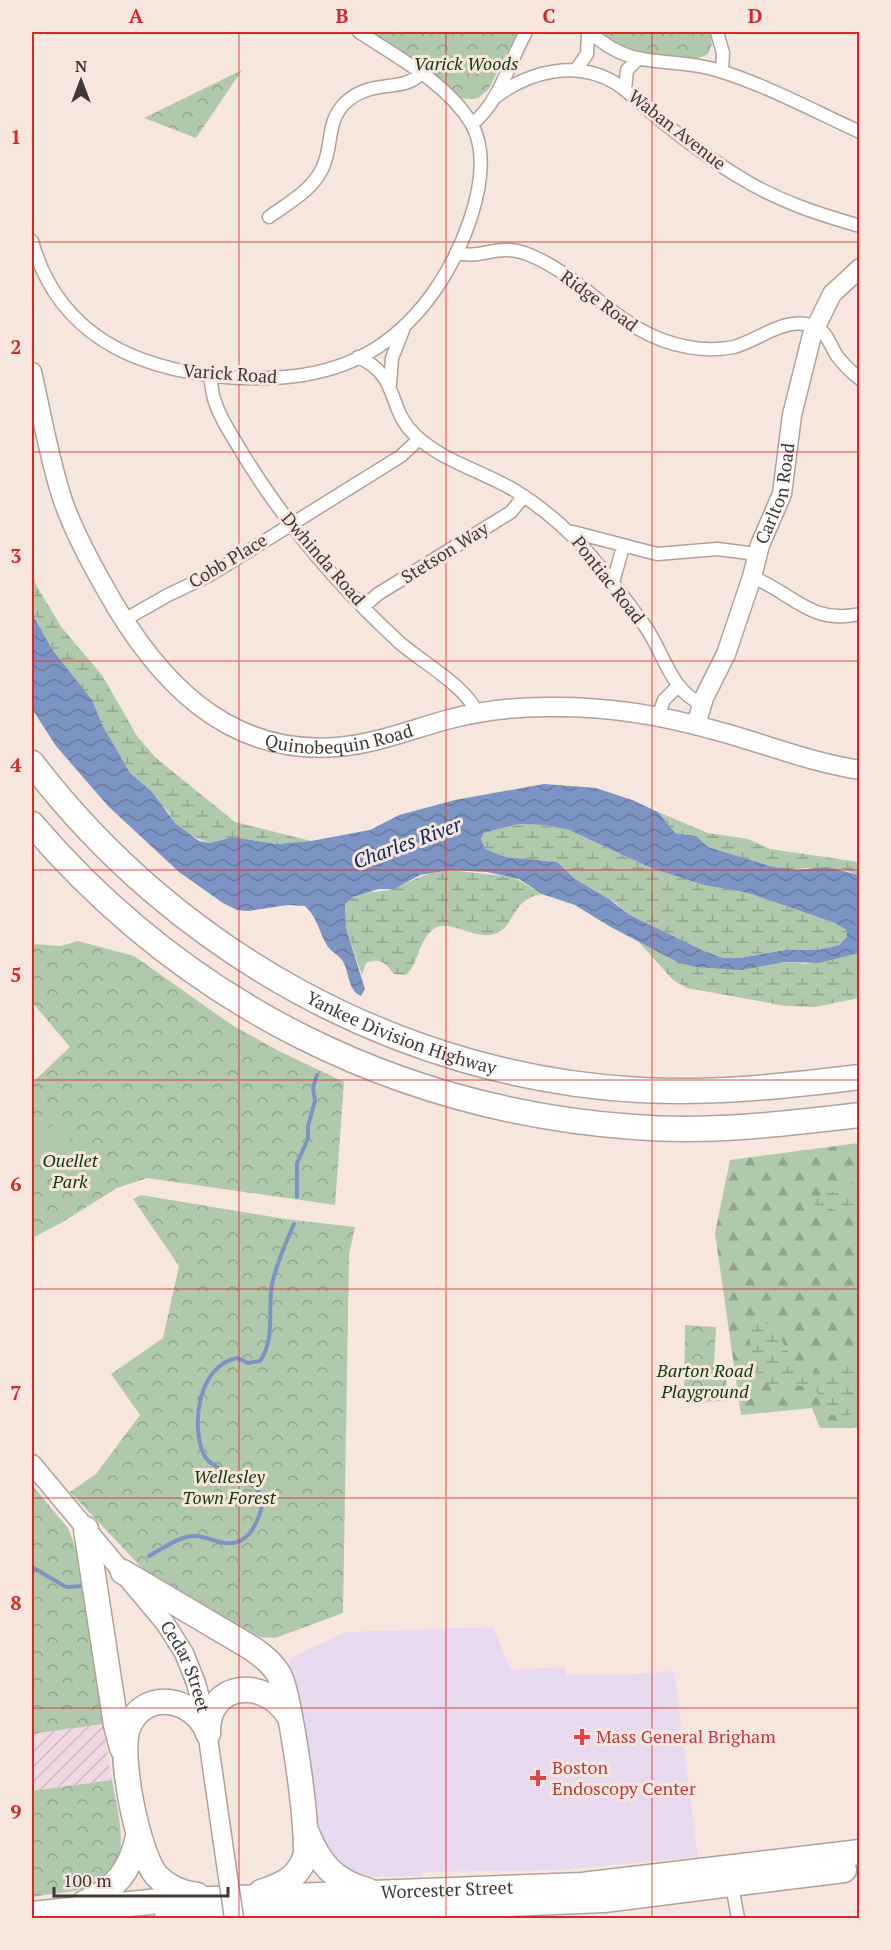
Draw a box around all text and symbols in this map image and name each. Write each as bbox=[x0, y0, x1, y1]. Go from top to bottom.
text: A bbox=[129, 2, 144, 29]
text: B bbox=[336, 2, 349, 29]
text: C bbox=[542, 2, 556, 29]
text: D bbox=[748, 2, 762, 29]
north arrow bbox=[51, 51, 111, 111]
park label: Varick Woods bbox=[414, 51, 518, 75]
text: N bbox=[75, 55, 87, 77]
street label: Waban Avenue bbox=[624, 84, 731, 175]
text: 1 bbox=[10, 123, 22, 150]
street label: Ridge Road bbox=[556, 264, 643, 336]
text: 2 bbox=[10, 333, 22, 360]
street label: Varick Road bbox=[182, 358, 278, 388]
street label: Carlton Road bbox=[749, 441, 799, 548]
street label: Dwhinda Road bbox=[277, 507, 371, 610]
street label: Stetson Way bbox=[396, 515, 493, 588]
street label: Cobb Place bbox=[184, 527, 271, 593]
street label: Pontiac Road bbox=[567, 531, 651, 628]
text: 3 bbox=[10, 542, 22, 569]
street label: Quinobequin Road bbox=[263, 718, 415, 759]
text: 4 bbox=[10, 751, 22, 778]
water label: Charles River bbox=[349, 810, 466, 875]
text: 5 bbox=[10, 961, 22, 988]
street label: Yankee Division Highway bbox=[302, 985, 500, 1079]
park label: Ouellet Park bbox=[42, 1148, 99, 1193]
text: 6 bbox=[10, 1170, 22, 1197]
park label: Barton Road Playground bbox=[656, 1358, 754, 1403]
text: 7 bbox=[10, 1379, 22, 1406]
park label: Wellesley Town Forest bbox=[182, 1464, 277, 1509]
text: 8 bbox=[10, 1589, 22, 1616]
street label: Cedar Street bbox=[155, 1616, 216, 1715]
place label: Mass General Brigham bbox=[596, 1724, 776, 1748]
marker: Mass General Brigham bbox=[573, 1728, 591, 1746]
place label: Boston Endoscopy Center bbox=[552, 1755, 696, 1800]
marker: Boston Endoscopy Center bbox=[529, 1769, 547, 1787]
text: 9 bbox=[10, 1798, 22, 1825]
scale bar bbox=[54, 1860, 228, 1898]
text: 100 m bbox=[63, 1868, 112, 1892]
street label: Worcester Street bbox=[380, 1875, 514, 1904]

